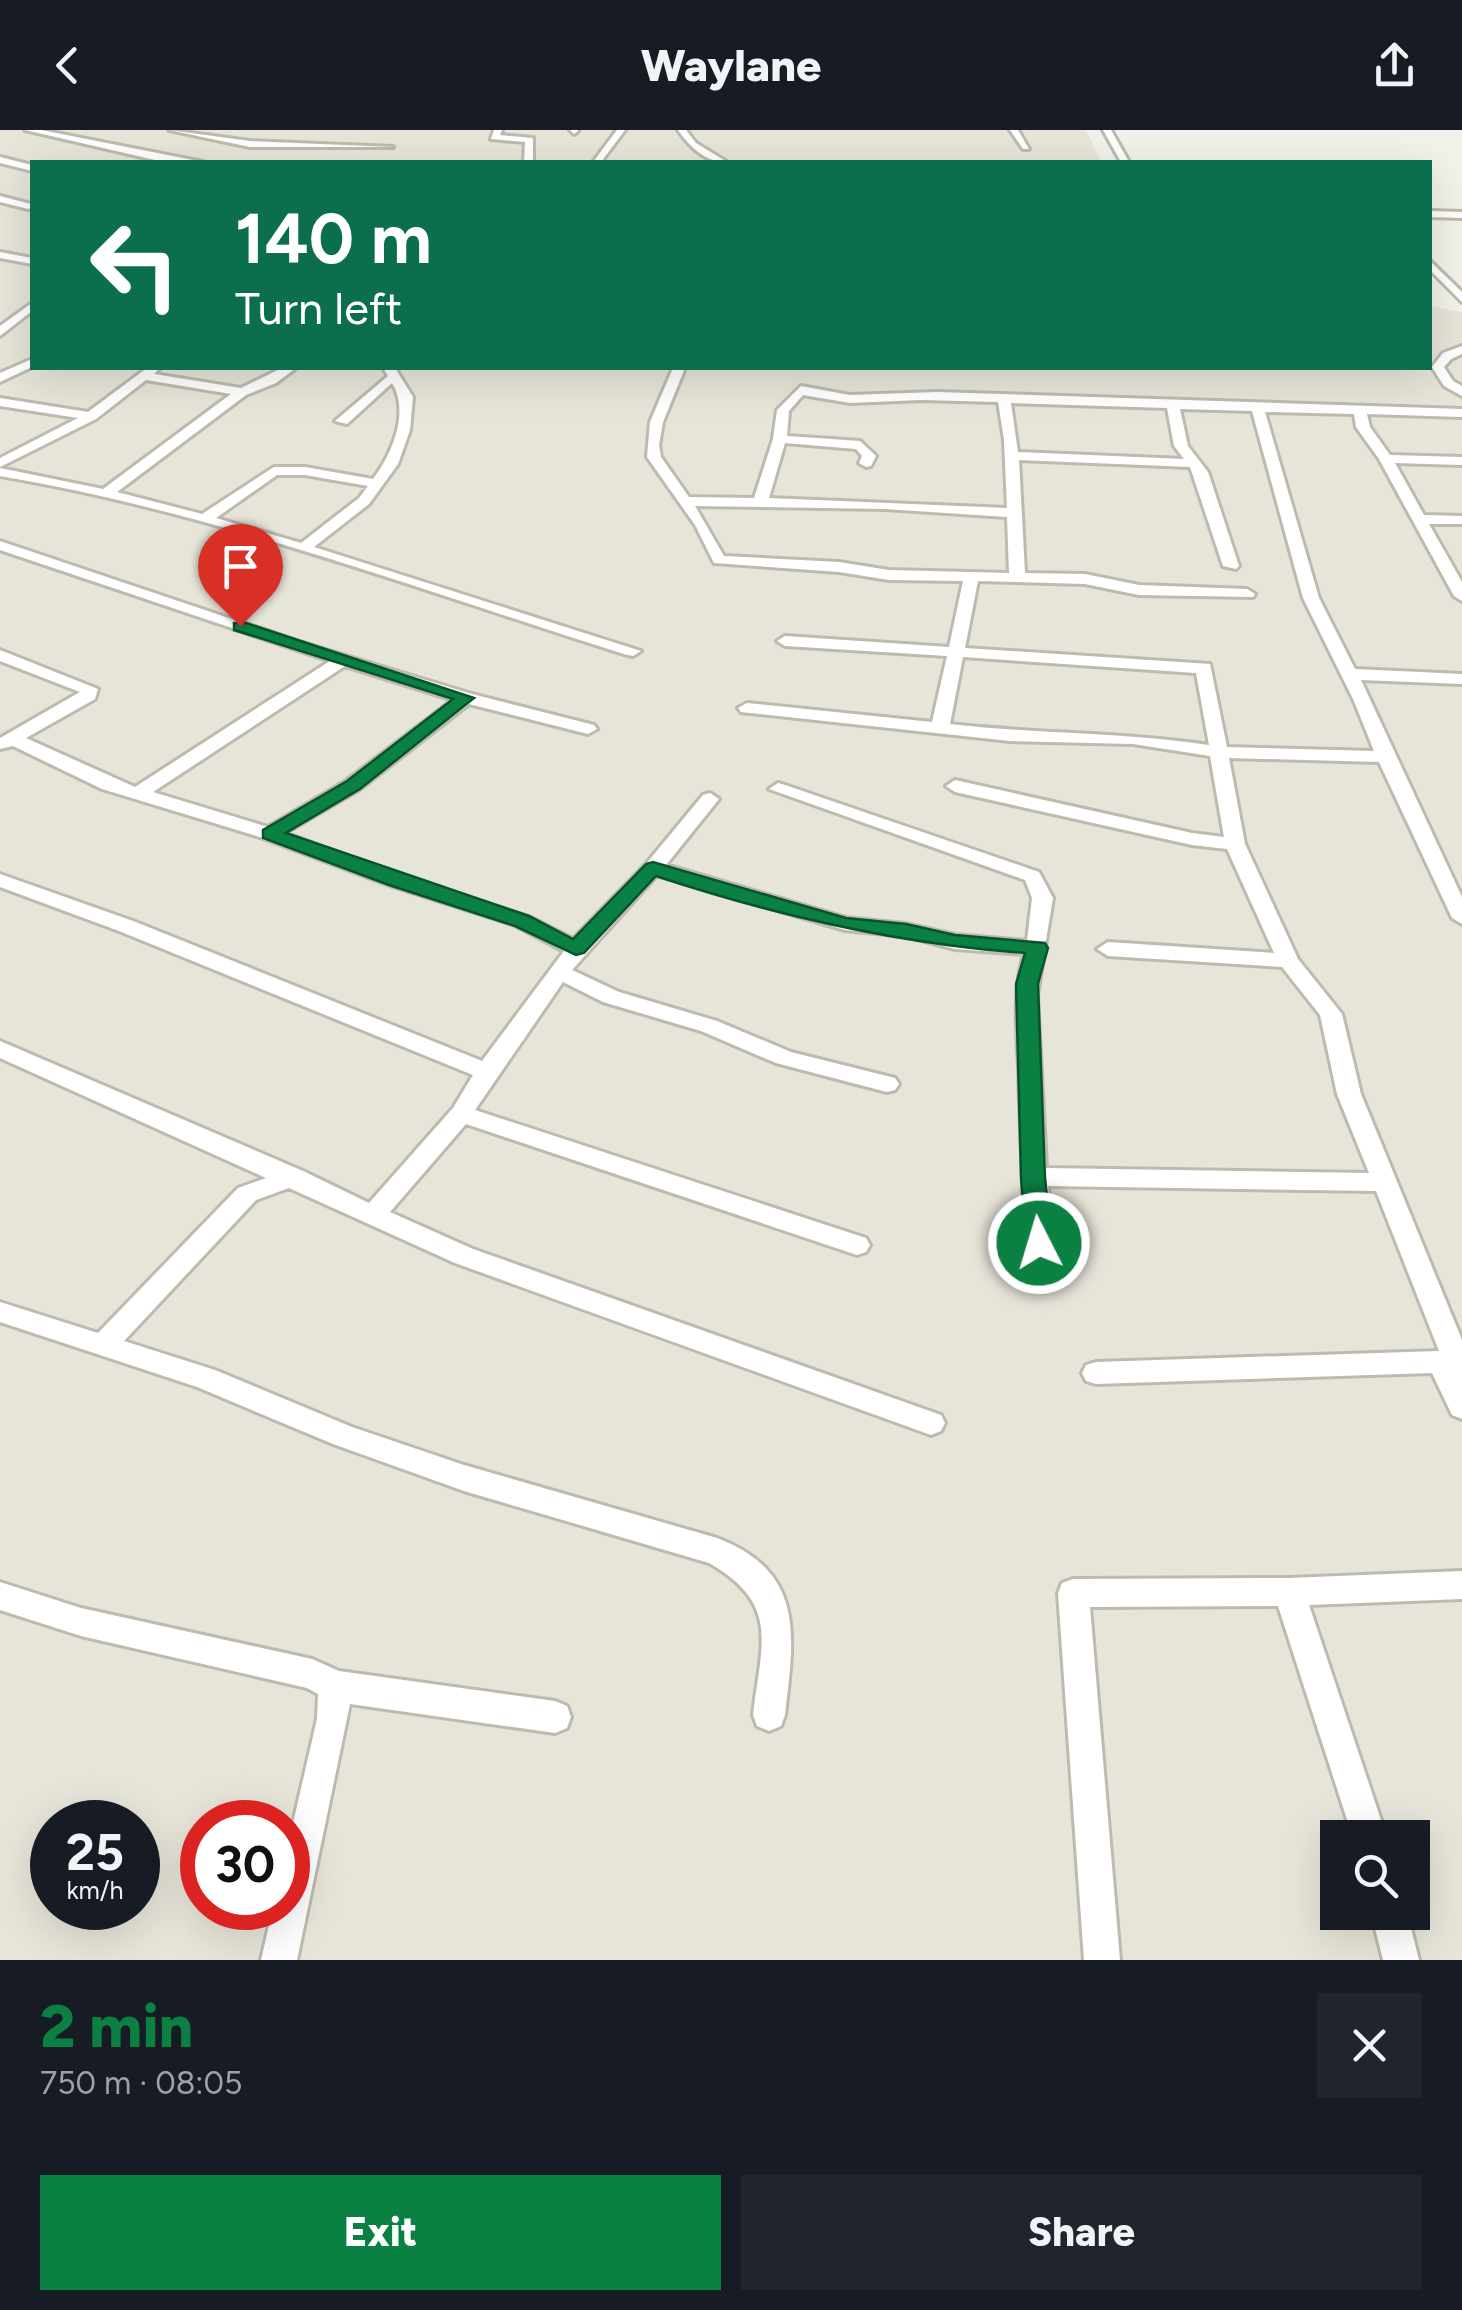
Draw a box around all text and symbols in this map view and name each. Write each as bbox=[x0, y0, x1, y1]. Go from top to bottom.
icon: back bbox=[40, 38, 95, 93]
text: Waylane bbox=[641, 38, 821, 92]
icon: share bbox=[1367, 38, 1422, 93]
text: 140 m bbox=[235, 196, 432, 281]
icon: left bbox=[70, 200, 200, 330]
text: Turn left bbox=[235, 281, 402, 335]
pin bbox=[198, 524, 283, 627]
icon: arrive bbox=[213, 539, 268, 594]
position arrow bbox=[987, 1191, 1091, 1295]
speed limit sign: 30 bbox=[180, 1800, 310, 1930]
map controls bbox=[1320, 1820, 1430, 1930]
button: search bbox=[1320, 1820, 1430, 1930]
text: 25 bbox=[66, 1822, 124, 1883]
text: km/h bbox=[66, 1875, 124, 1905]
text: 2 min bbox=[40, 1990, 193, 2062]
button: close bbox=[1317, 1993, 1422, 2098]
text: 750 m · 08:05 bbox=[40, 2064, 242, 2102]
button: Exit bbox=[40, 2175, 721, 2290]
button: Share bbox=[741, 2175, 1422, 2290]

